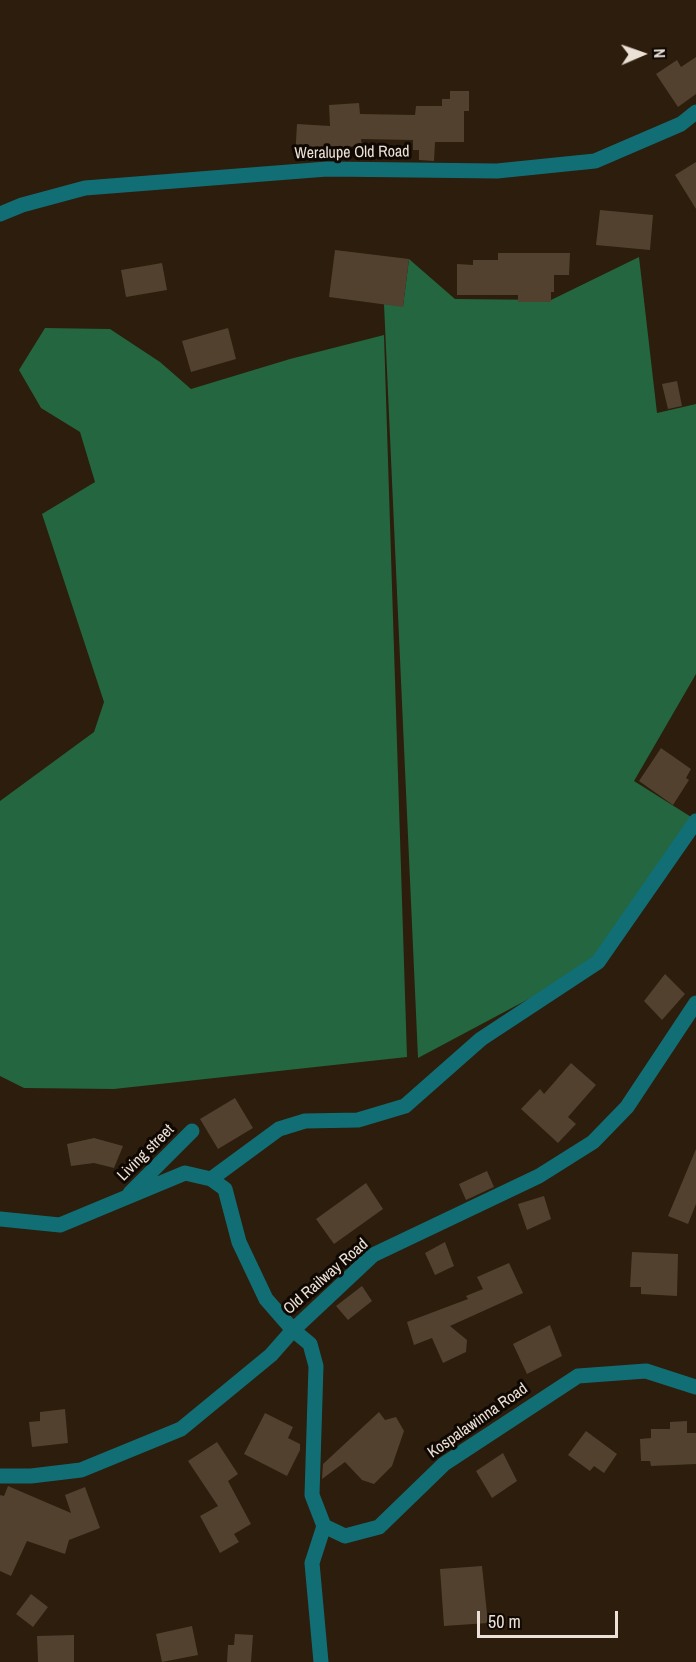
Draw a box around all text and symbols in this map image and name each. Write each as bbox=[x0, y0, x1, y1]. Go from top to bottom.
north arrow bbox=[612, 24, 672, 84]
text: N bbox=[649, 48, 671, 58]
street label: Weralupe Old Road bbox=[294, 142, 410, 164]
street label: Living street bbox=[114, 1121, 178, 1185]
street label: Old Railway Road bbox=[280, 1235, 372, 1319]
street label: Kospalawinna Road bbox=[424, 1379, 532, 1463]
scale bar bbox=[480, 1599, 621, 1637]
text: 50 m bbox=[488, 1609, 521, 1634]

